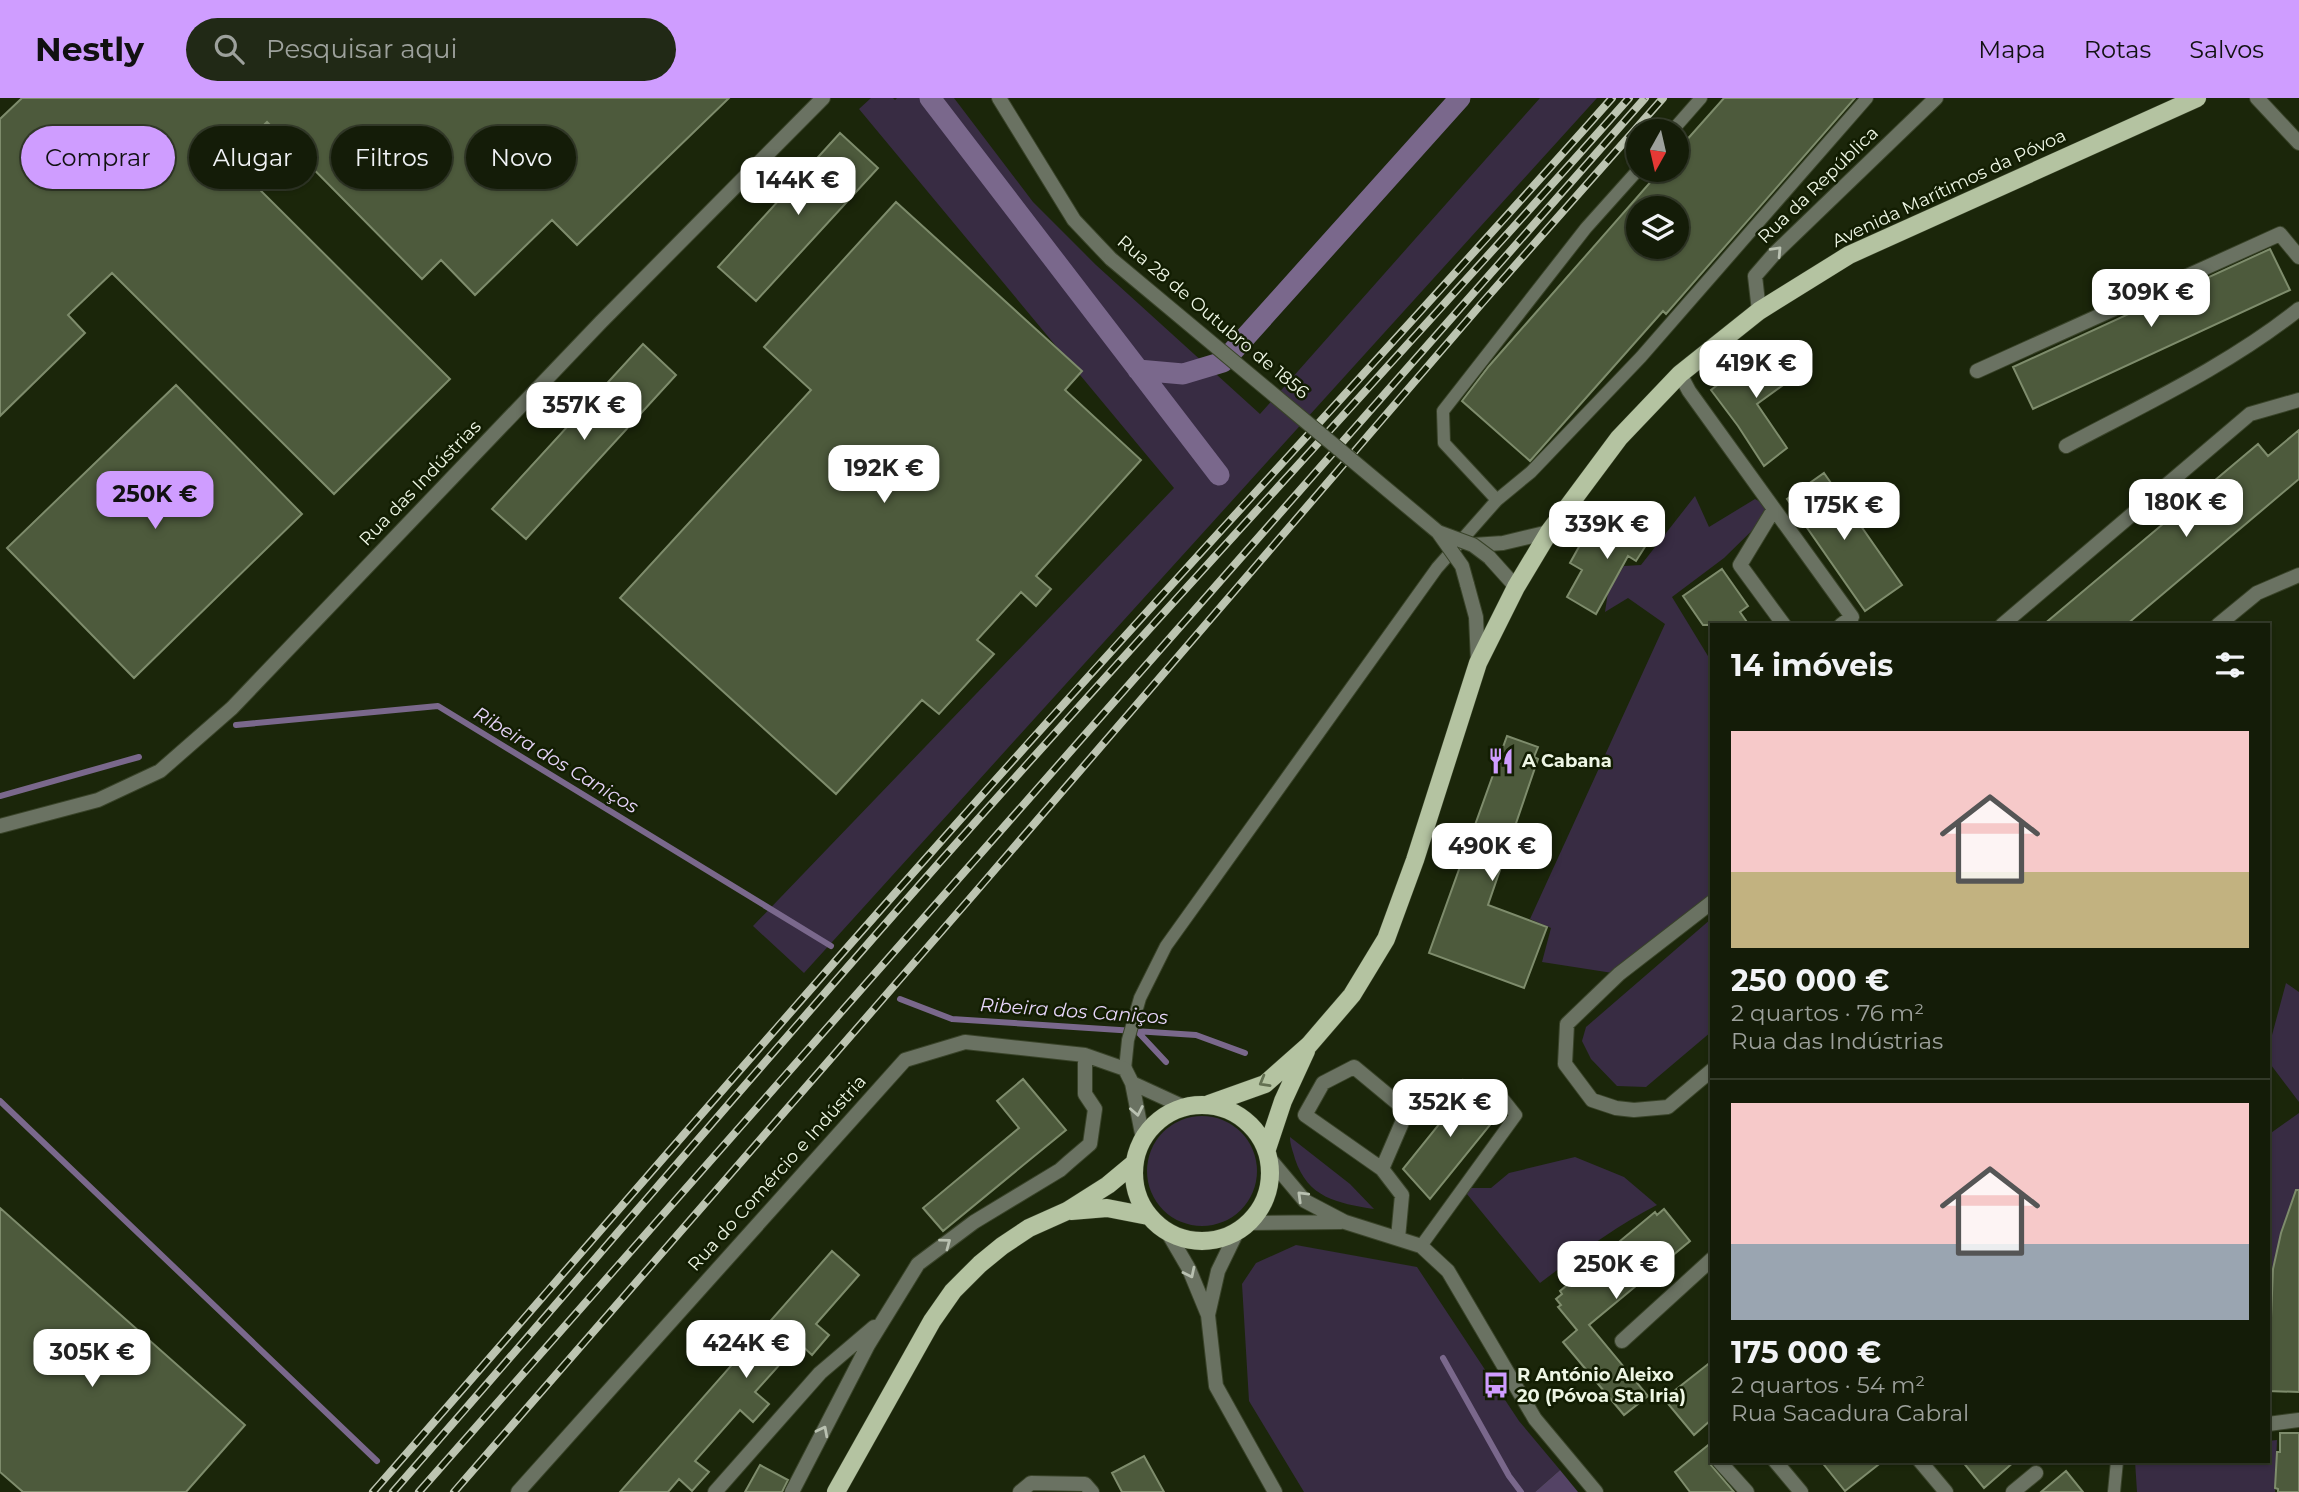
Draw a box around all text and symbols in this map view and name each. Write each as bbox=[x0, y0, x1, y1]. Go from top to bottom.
search box bbox=[186, 18, 676, 81]
text: Nestly bbox=[35, 29, 144, 69]
icon: search bbox=[210, 30, 248, 68]
text: Pesquisar aqui bbox=[266, 33, 458, 65]
text: Mapa bbox=[1978, 35, 2046, 64]
text: Rotas bbox=[2084, 35, 2151, 64]
text: Salvos bbox=[2189, 35, 2264, 64]
north arrow bbox=[1626, 119, 1689, 182]
map controls bbox=[1626, 119, 1689, 259]
street label: Rua da República bbox=[1753, 122, 1883, 248]
street label: Avenida Marítimos da Póvoa bbox=[1829, 124, 2069, 252]
chip: Comprar bbox=[21, 126, 175, 189]
chip: Alugar bbox=[189, 126, 317, 189]
chip: Filtros bbox=[331, 126, 452, 189]
chip: Novo bbox=[466, 126, 576, 189]
pin: 144K € bbox=[741, 158, 855, 217]
text: 144K € bbox=[757, 166, 839, 194]
button: layers bbox=[1626, 196, 1689, 259]
street label: Rua 28 de Outubro de 1856 bbox=[1113, 230, 1313, 404]
one-way arrow bbox=[1768, 246, 1781, 259]
pin: 309K € bbox=[2094, 270, 2208, 329]
text: 309K € bbox=[2108, 278, 2194, 306]
pin: 419K € bbox=[1699, 341, 1813, 400]
text: 419K € bbox=[1715, 349, 1797, 377]
pin: 357K € bbox=[527, 382, 641, 442]
text: 357K € bbox=[542, 391, 626, 419]
street label: Rua das Indústrias bbox=[354, 415, 486, 550]
pin: 192K € bbox=[827, 446, 941, 505]
text: 192K € bbox=[844, 454, 924, 482]
pin: 250K € bbox=[98, 472, 212, 531]
text: 250K € bbox=[112, 480, 198, 508]
pin: 180K € bbox=[2129, 480, 2243, 539]
pin: 175K € bbox=[1787, 482, 1901, 542]
text: 180K € bbox=[2145, 488, 2227, 516]
text: 175K € bbox=[1805, 491, 1883, 519]
pin: 339K € bbox=[1550, 502, 1664, 561]
text: 339K € bbox=[1565, 510, 1649, 538]
icon: filters bbox=[2211, 646, 2249, 684]
text: 14 imóveis bbox=[1731, 647, 1893, 684]
water label: Ribeira dos Caniços bbox=[469, 702, 643, 818]
restaurant icon: A Cabana bbox=[1486, 746, 1516, 776]
place label: A Cabana bbox=[1521, 750, 1612, 772]
icon: home bbox=[1927, 776, 2053, 902]
pin: 490K € bbox=[1435, 824, 1549, 883]
text: 490K € bbox=[1448, 832, 1536, 860]
text: 250 000 € bbox=[1731, 962, 1889, 999]
water label: Ribeira dos Caniços bbox=[979, 993, 1169, 1029]
text: 2 quartos · 76 m² bbox=[1731, 999, 1924, 1027]
text: Rua das Indústrias bbox=[1731, 1027, 1943, 1055]
street label: Rua do Comércio e Indústria bbox=[683, 1070, 871, 1276]
one-way arrow bbox=[1258, 1074, 1271, 1087]
pin: 352K € bbox=[1393, 1080, 1507, 1139]
text: 352K € bbox=[1409, 1088, 1491, 1116]
one-way arrow bbox=[1128, 1105, 1143, 1117]
icon: home bbox=[1927, 1148, 2053, 1274]
one-way arrow bbox=[1297, 1191, 1310, 1204]
one-way arrow bbox=[938, 1238, 951, 1251]
pin: 250K € bbox=[1559, 1242, 1673, 1301]
text: 250K € bbox=[1573, 1250, 1659, 1278]
one-way arrow bbox=[1182, 1266, 1196, 1278]
pin: 424K € bbox=[689, 1320, 803, 1380]
text: 424K € bbox=[702, 1329, 790, 1357]
pin: 305K € bbox=[35, 1330, 149, 1389]
text: 175 000 € bbox=[1731, 1334, 1881, 1371]
text: 305K € bbox=[49, 1338, 135, 1366]
place label: R António Aleixo 20 (Póvoa Sta Iria) bbox=[1517, 1364, 1686, 1407]
bus stop icon: R António Aleixo 20 (Póvoa Sta Iria) bbox=[1481, 1370, 1511, 1400]
text: 2 quartos · 54 m² bbox=[1731, 1371, 1925, 1399]
text: Rua Sacadura Cabral bbox=[1731, 1399, 1969, 1427]
one-way arrow bbox=[815, 1426, 828, 1439]

